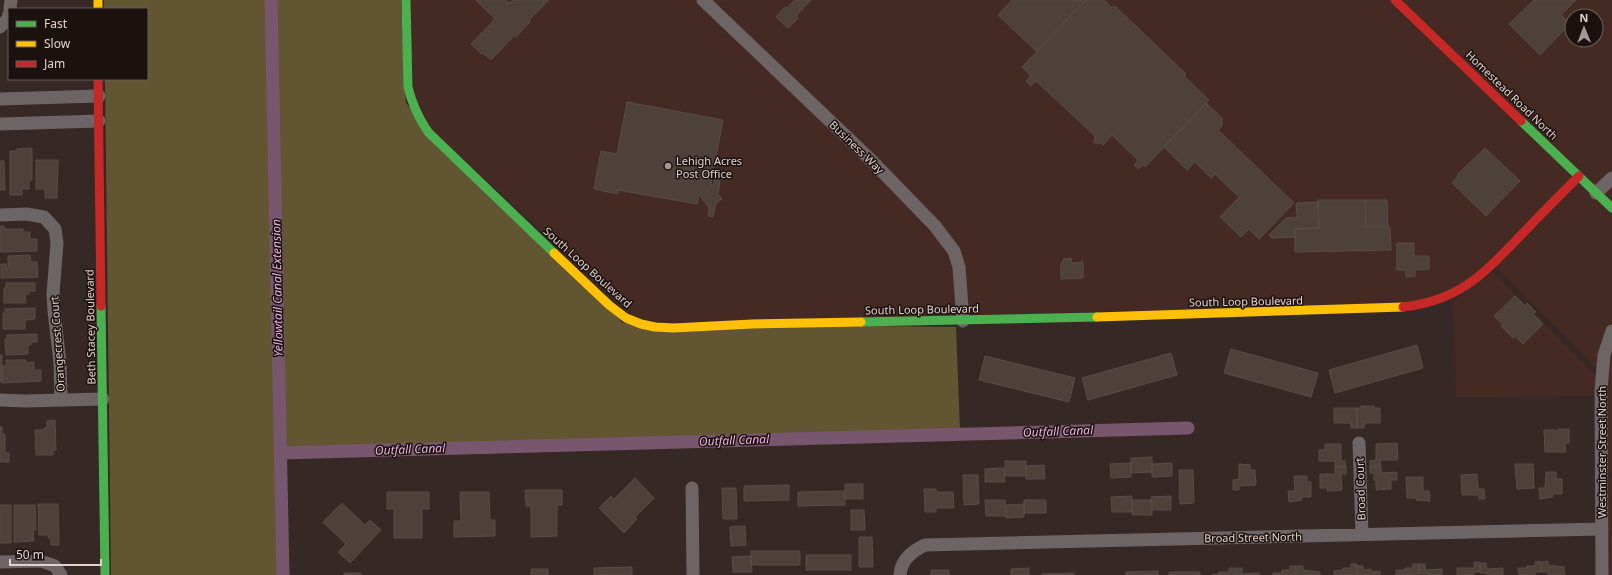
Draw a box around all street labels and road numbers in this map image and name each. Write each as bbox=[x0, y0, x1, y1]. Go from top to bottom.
street label: Homestead Road North bbox=[1463, 47, 1561, 143]
street label: Business Way bbox=[827, 117, 888, 177]
street label: South Loop Boulevard bbox=[541, 223, 635, 311]
street label: Beth Stacey Boulevard bbox=[81, 269, 99, 385]
street label: South Loop Boulevard bbox=[1189, 293, 1303, 309]
street label: Orangecrest Court bbox=[46, 296, 68, 392]
street label: South Loop Boulevard bbox=[865, 301, 979, 317]
street label: Westminster Street North bbox=[1594, 386, 1609, 518]
street label: Broad Court bbox=[1351, 457, 1369, 521]
street label: Broad Street North bbox=[1204, 529, 1302, 545]

